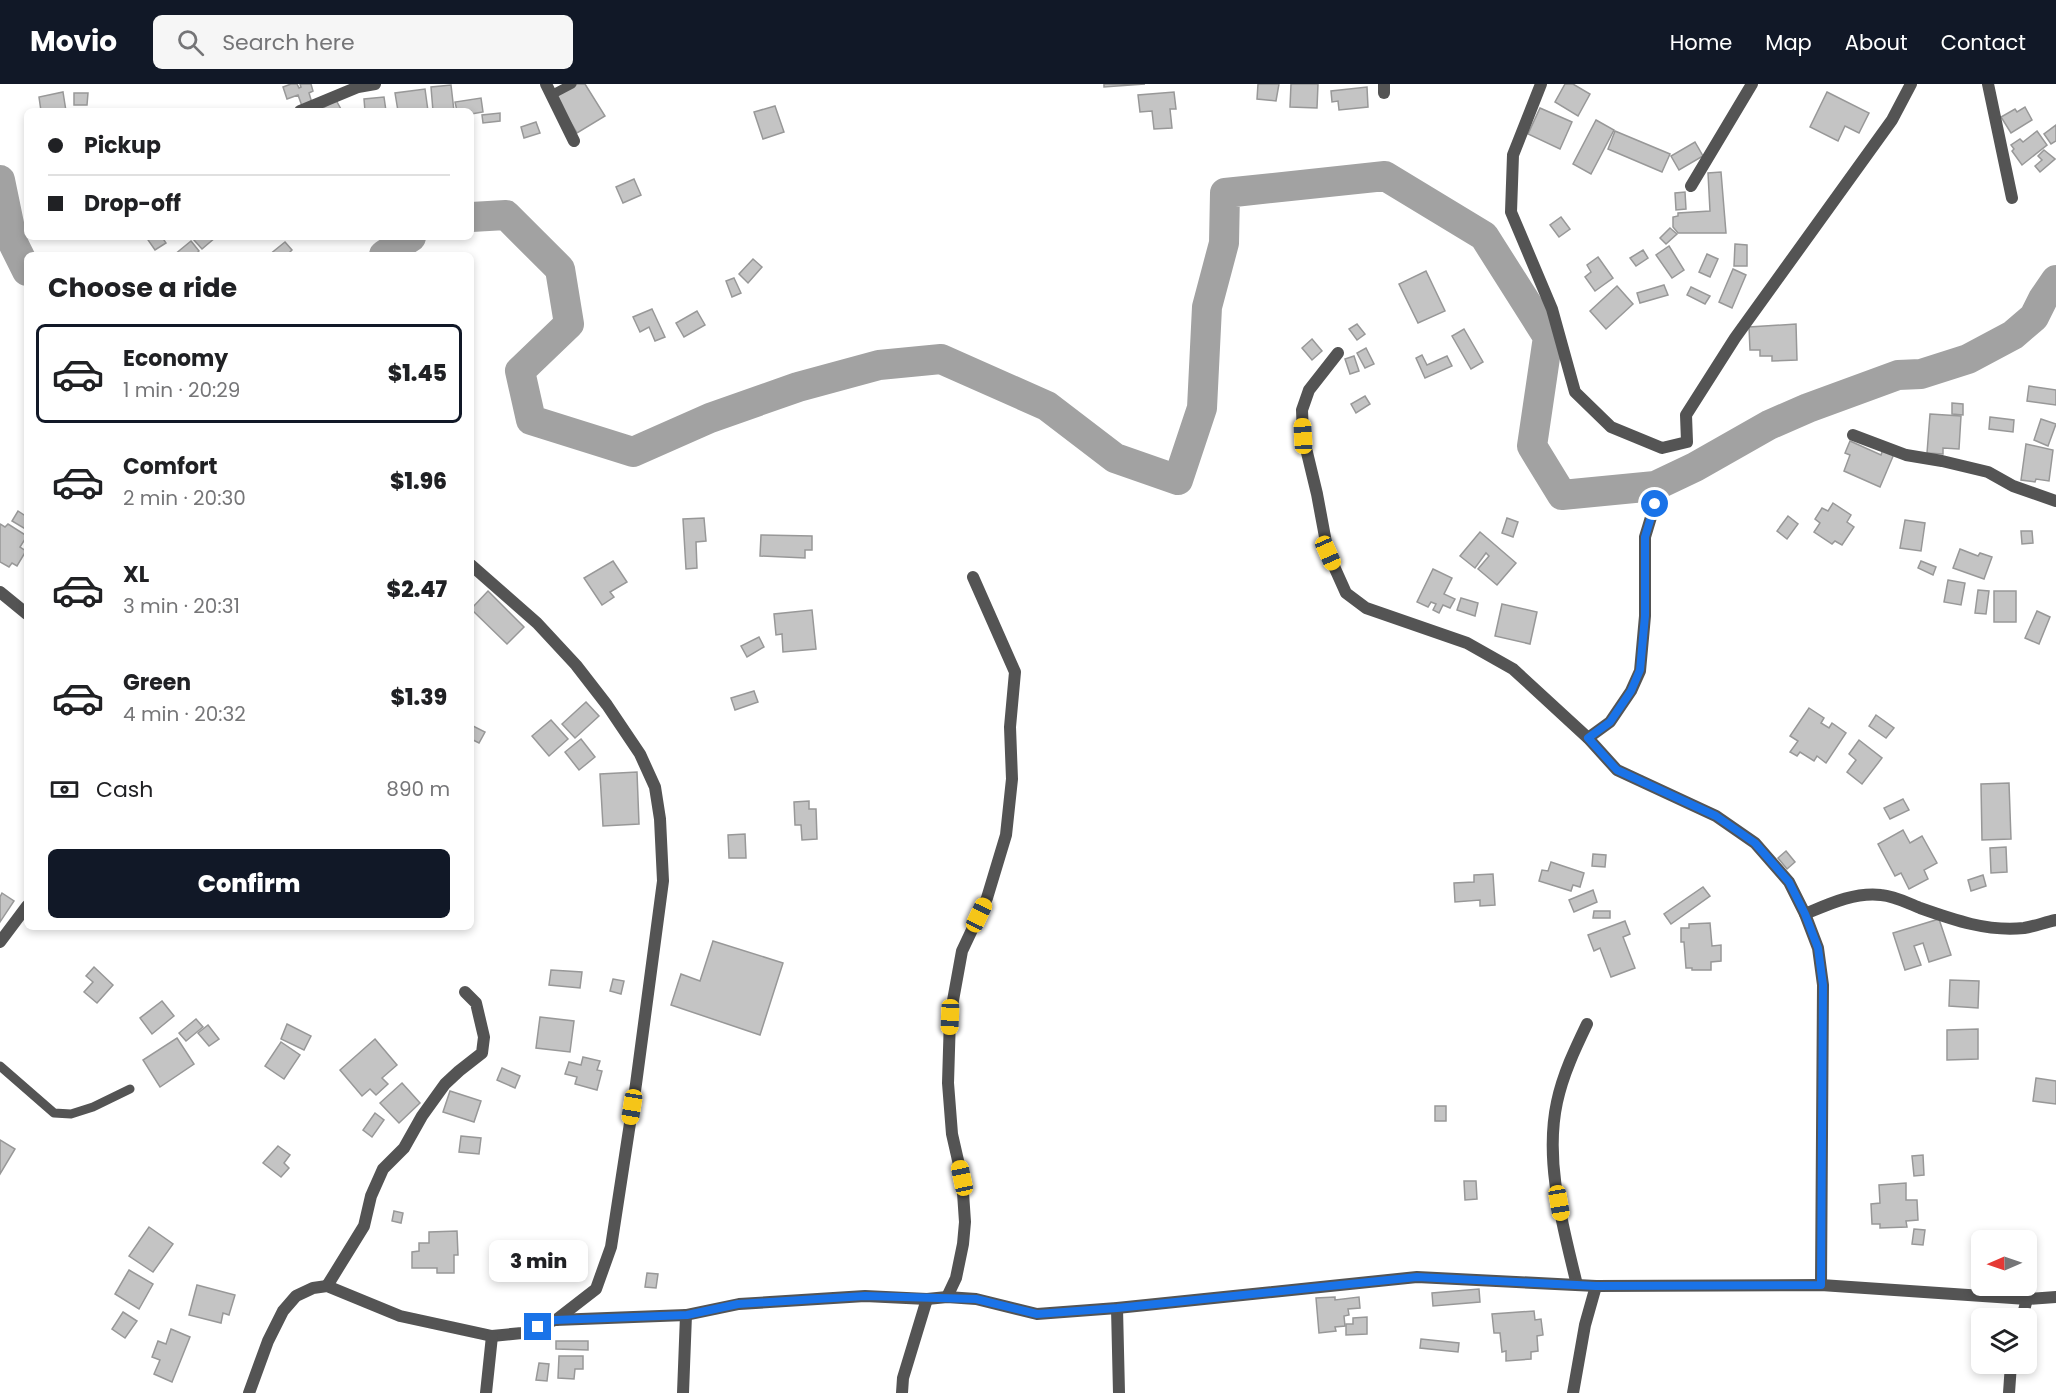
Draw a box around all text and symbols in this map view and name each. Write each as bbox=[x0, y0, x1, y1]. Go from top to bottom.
search box bbox=[153, 15, 573, 69]
text: Movio bbox=[30, 22, 117, 61]
icon: search bbox=[174, 26, 207, 59]
text: Search here bbox=[222, 27, 355, 58]
text: Home bbox=[1670, 28, 1732, 57]
text: Map bbox=[1765, 28, 1812, 57]
text: About bbox=[1845, 28, 1908, 57]
text: Contact bbox=[1941, 28, 2026, 57]
text: Pickup bbox=[84, 130, 161, 161]
text: Drop-off bbox=[84, 188, 181, 219]
text: Choose a ride bbox=[48, 269, 237, 306]
text: Economy bbox=[123, 343, 228, 374]
icon: car bbox=[51, 347, 105, 401]
text: $1.45 bbox=[388, 358, 447, 389]
text: 1 min · 20:29 bbox=[123, 376, 240, 404]
car bbox=[1293, 418, 1313, 454]
text: Comfort bbox=[123, 451, 217, 482]
icon: car bbox=[51, 455, 105, 509]
text: $1.96 bbox=[390, 466, 447, 497]
text: 2 min · 20:30 bbox=[123, 484, 246, 512]
route start bbox=[1641, 490, 1668, 517]
car bbox=[1312, 533, 1344, 573]
text: XL bbox=[123, 559, 149, 590]
icon: car bbox=[51, 563, 105, 617]
text: $2.47 bbox=[387, 574, 447, 605]
text: 3 min · 20:31 bbox=[123, 592, 240, 620]
text: Green bbox=[123, 667, 191, 698]
icon: car bbox=[51, 671, 105, 725]
text: $1.39 bbox=[391, 682, 447, 713]
text: 4 min · 20:32 bbox=[123, 700, 246, 728]
icon: cash bbox=[48, 773, 81, 806]
text: Cash bbox=[96, 774, 153, 805]
text: 890 m bbox=[386, 775, 450, 803]
button: Confirm bbox=[48, 849, 450, 918]
car bbox=[963, 895, 995, 935]
car bbox=[940, 999, 960, 1035]
car bbox=[620, 1088, 644, 1126]
car bbox=[949, 1159, 975, 1197]
car bbox=[1547, 1184, 1571, 1222]
north arrow bbox=[1971, 1230, 2037, 1296]
map controls bbox=[1971, 1230, 2037, 1374]
callout: 3 min bbox=[488, 1240, 588, 1282]
text: 3 min bbox=[510, 1247, 567, 1275]
button: layers bbox=[1971, 1308, 2037, 1374]
route end bbox=[524, 1313, 551, 1340]

